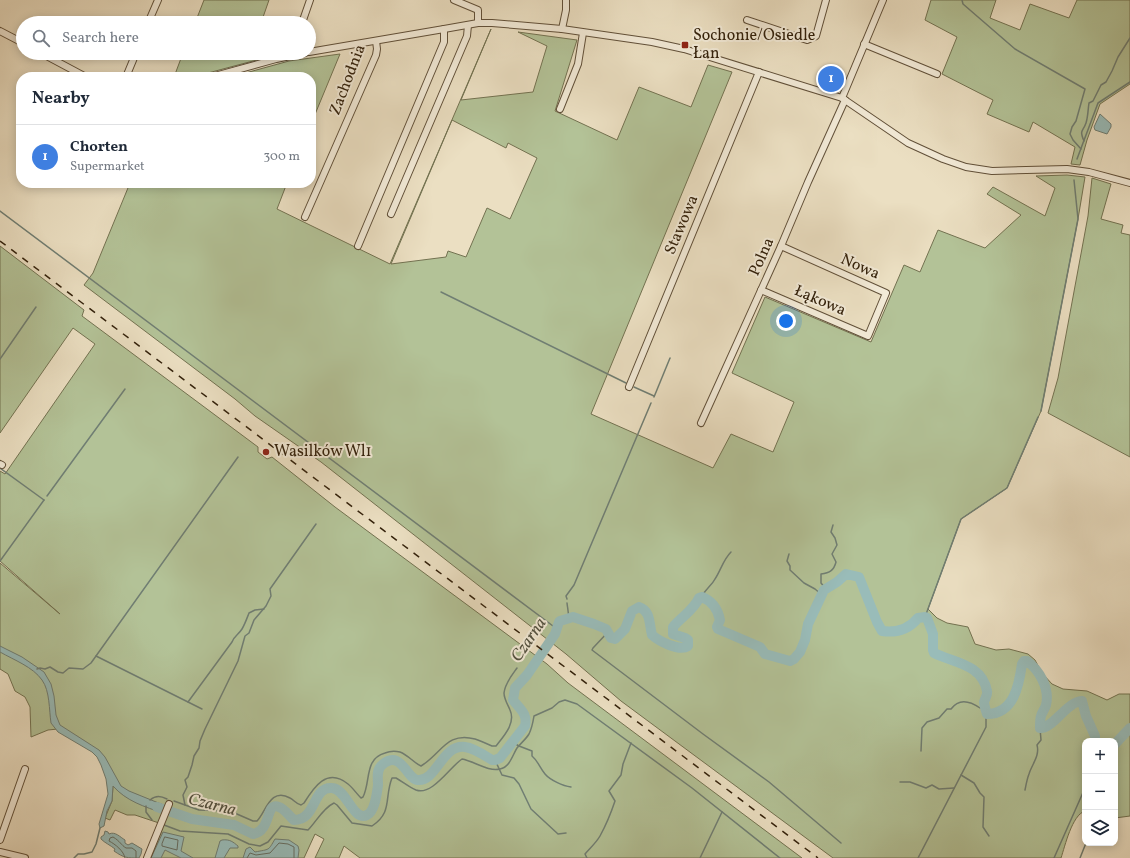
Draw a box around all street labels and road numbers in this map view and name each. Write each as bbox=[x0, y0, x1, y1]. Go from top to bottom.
street label: Zachodnia bbox=[324, 41, 372, 119]
street label: Stawowa bbox=[660, 192, 704, 258]
street label: Polna bbox=[744, 234, 780, 280]
street label: Nowa bbox=[837, 249, 883, 285]
street label: Łąkowa bbox=[791, 280, 849, 322]

